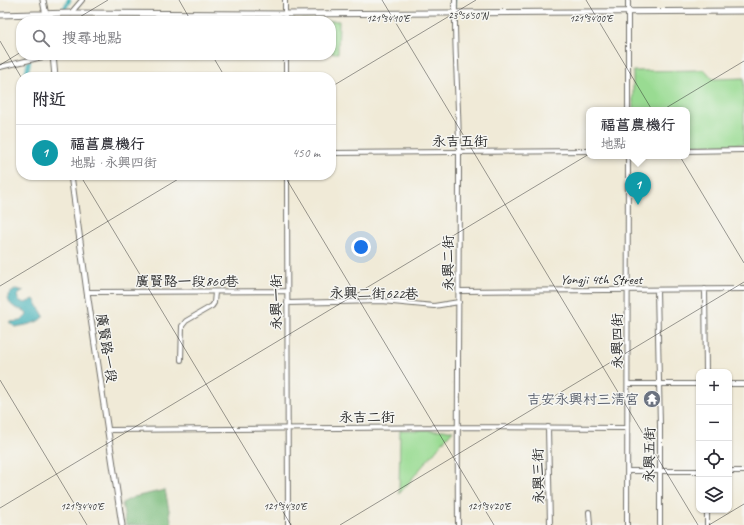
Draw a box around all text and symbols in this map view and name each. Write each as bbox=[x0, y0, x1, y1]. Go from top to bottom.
text: 23°56'50"N bbox=[448, 9, 490, 22]
text: 121°34'10"E bbox=[366, 12, 411, 25]
text: 121°34'00"E bbox=[569, 12, 614, 25]
search box bbox=[16, 16, 336, 60]
icon: search bbox=[30, 27, 52, 49]
text: 搜尋地點 bbox=[62, 29, 122, 48]
text: 附近 bbox=[32, 89, 66, 110]
popup bbox=[586, 107, 690, 159]
text: 福菖農機行 bbox=[600, 116, 676, 135]
street label: 永吉五街 bbox=[432, 133, 488, 150]
text: 福菖農機行 bbox=[70, 135, 145, 154]
text: 地點 bbox=[600, 136, 627, 152]
text: 1 bbox=[42, 145, 48, 161]
text: 450 m bbox=[292, 145, 320, 161]
text: 地點 · 永興四街 bbox=[70, 155, 157, 171]
pin: 1 bbox=[625, 172, 651, 205]
street label: 永興二街 bbox=[440, 235, 457, 291]
your location bbox=[351, 237, 371, 257]
street label: Yongji 4th Street bbox=[560, 271, 643, 288]
street label: 廣賢路一段860巷 bbox=[136, 273, 239, 290]
street label: 永興一街 bbox=[268, 274, 285, 330]
street label: 永興二街622巷 bbox=[329, 284, 420, 303]
street label: 廣賢路一段 bbox=[93, 312, 120, 384]
street label: 永興四街 bbox=[609, 313, 626, 369]
map controls bbox=[696, 369, 732, 513]
button: + bbox=[696, 369, 732, 405]
temple icon: 吉安永興村三清宮 bbox=[642, 389, 662, 409]
place label: 吉安永興村三清宮 bbox=[527, 391, 639, 408]
button: − bbox=[696, 405, 732, 441]
street label: 永吉二街 bbox=[339, 409, 395, 426]
street label: 永興五街 bbox=[641, 427, 658, 483]
button: locate bbox=[696, 441, 732, 477]
street label: 永興三街 bbox=[530, 448, 547, 504]
button: layers bbox=[696, 477, 732, 513]
text: 121°34'40"E bbox=[60, 500, 105, 513]
text: 121°34'30"E bbox=[263, 500, 308, 513]
text: 121°34'20"E bbox=[467, 500, 512, 513]

